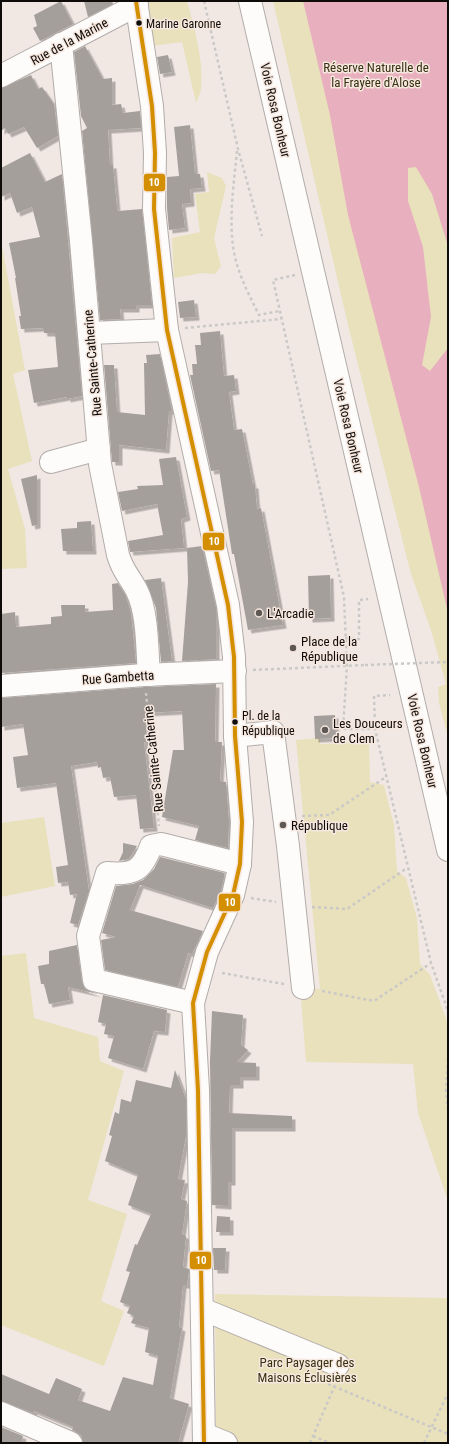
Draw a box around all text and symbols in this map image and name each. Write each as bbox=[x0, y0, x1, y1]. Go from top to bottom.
street label: Rue de la Marine bbox=[28, 15, 110, 68]
place label: Marine Garonne bbox=[146, 17, 221, 31]
marker: Marine Garonne bbox=[134, 18, 144, 28]
park label: Réserve Naturelle de la Frayère d'Alose bbox=[323, 60, 429, 90]
street label: Voie Rosa Bonheur bbox=[257, 61, 294, 159]
line badge: 10 bbox=[143, 173, 166, 192]
text: 10 bbox=[148, 176, 160, 189]
street label: Rue Sainte-Catherine bbox=[80, 309, 105, 417]
street label: Voie Rosa Bonheur bbox=[330, 377, 367, 475]
line badge: 10 bbox=[202, 532, 225, 551]
text: 10 bbox=[208, 535, 220, 548]
place label: L'Arcadie bbox=[267, 606, 314, 621]
marker: L'Arcadie bbox=[254, 608, 264, 618]
place label: Place de la République bbox=[301, 634, 358, 664]
marker: Place de la République bbox=[288, 643, 298, 653]
street label: Rue Gambetta bbox=[81, 667, 155, 688]
street label: Voie Rosa Bonheur bbox=[404, 692, 441, 790]
street label: Rue Sainte-Catherine bbox=[140, 705, 167, 813]
place label: Pl. de la République bbox=[242, 709, 295, 738]
place label: Les Douceurs de Clem bbox=[333, 716, 403, 746]
marker: Pl. de la République bbox=[230, 717, 240, 727]
marker: Les Douceurs de Clem bbox=[320, 725, 330, 735]
place label: République bbox=[291, 818, 348, 833]
marker: République bbox=[278, 820, 288, 830]
line badge: 10 bbox=[218, 893, 241, 912]
text: 10 bbox=[224, 896, 236, 909]
line badge: 10 bbox=[189, 1251, 212, 1270]
text: 10 bbox=[195, 1254, 207, 1267]
park label: Parc Paysager des Maisons Éclusières bbox=[257, 1355, 357, 1385]

